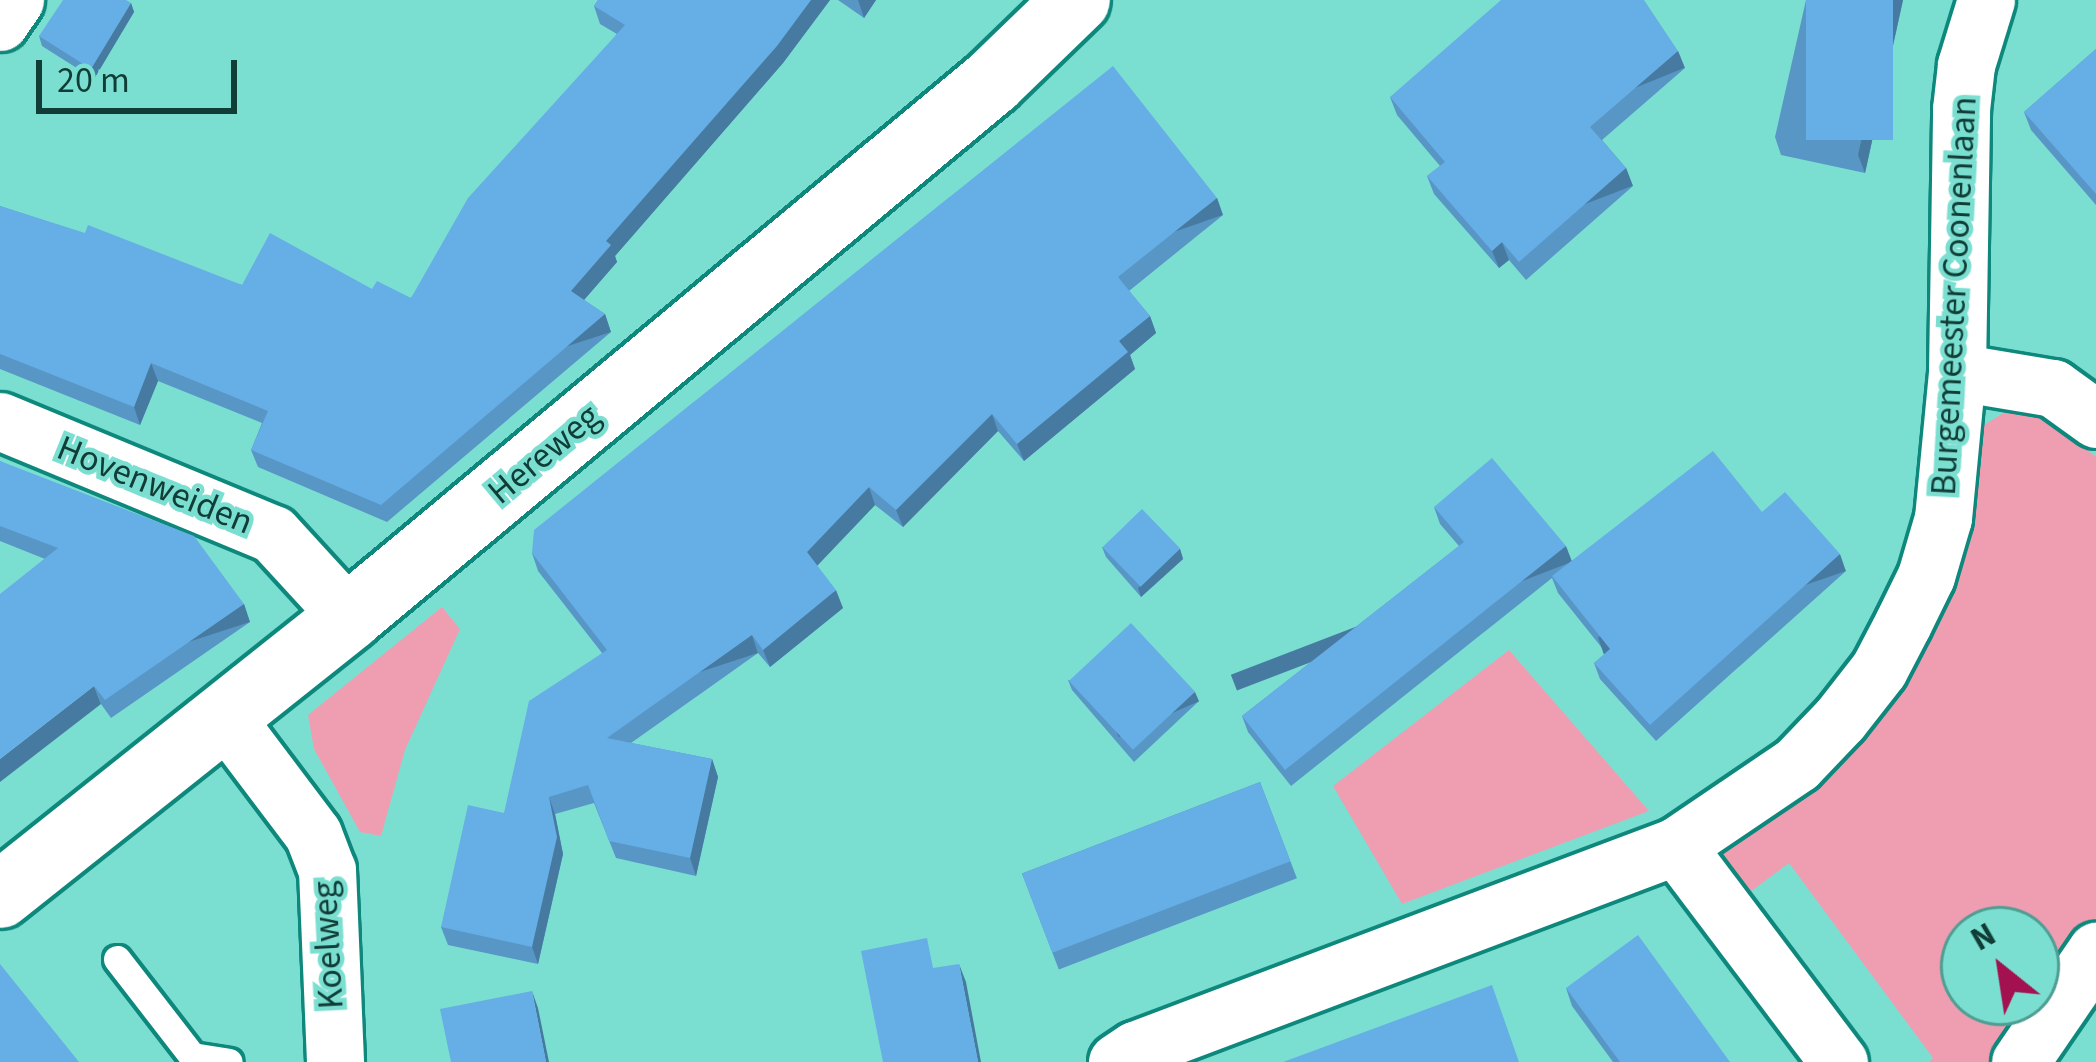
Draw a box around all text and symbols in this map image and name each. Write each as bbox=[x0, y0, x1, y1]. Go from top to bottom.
scale bar bbox=[42, 36, 243, 110]
text: 20 m bbox=[57, 55, 130, 106]
street label: Burgemeester Coonenlaan bbox=[1922, 95, 1986, 497]
street label: Hereweg bbox=[479, 395, 609, 513]
street label: Hovenweiden bbox=[51, 426, 259, 544]
street label: Koelweg bbox=[303, 880, 353, 1010]
north arrow bbox=[1940, 906, 2060, 1026]
text: N bbox=[1962, 911, 2004, 963]

